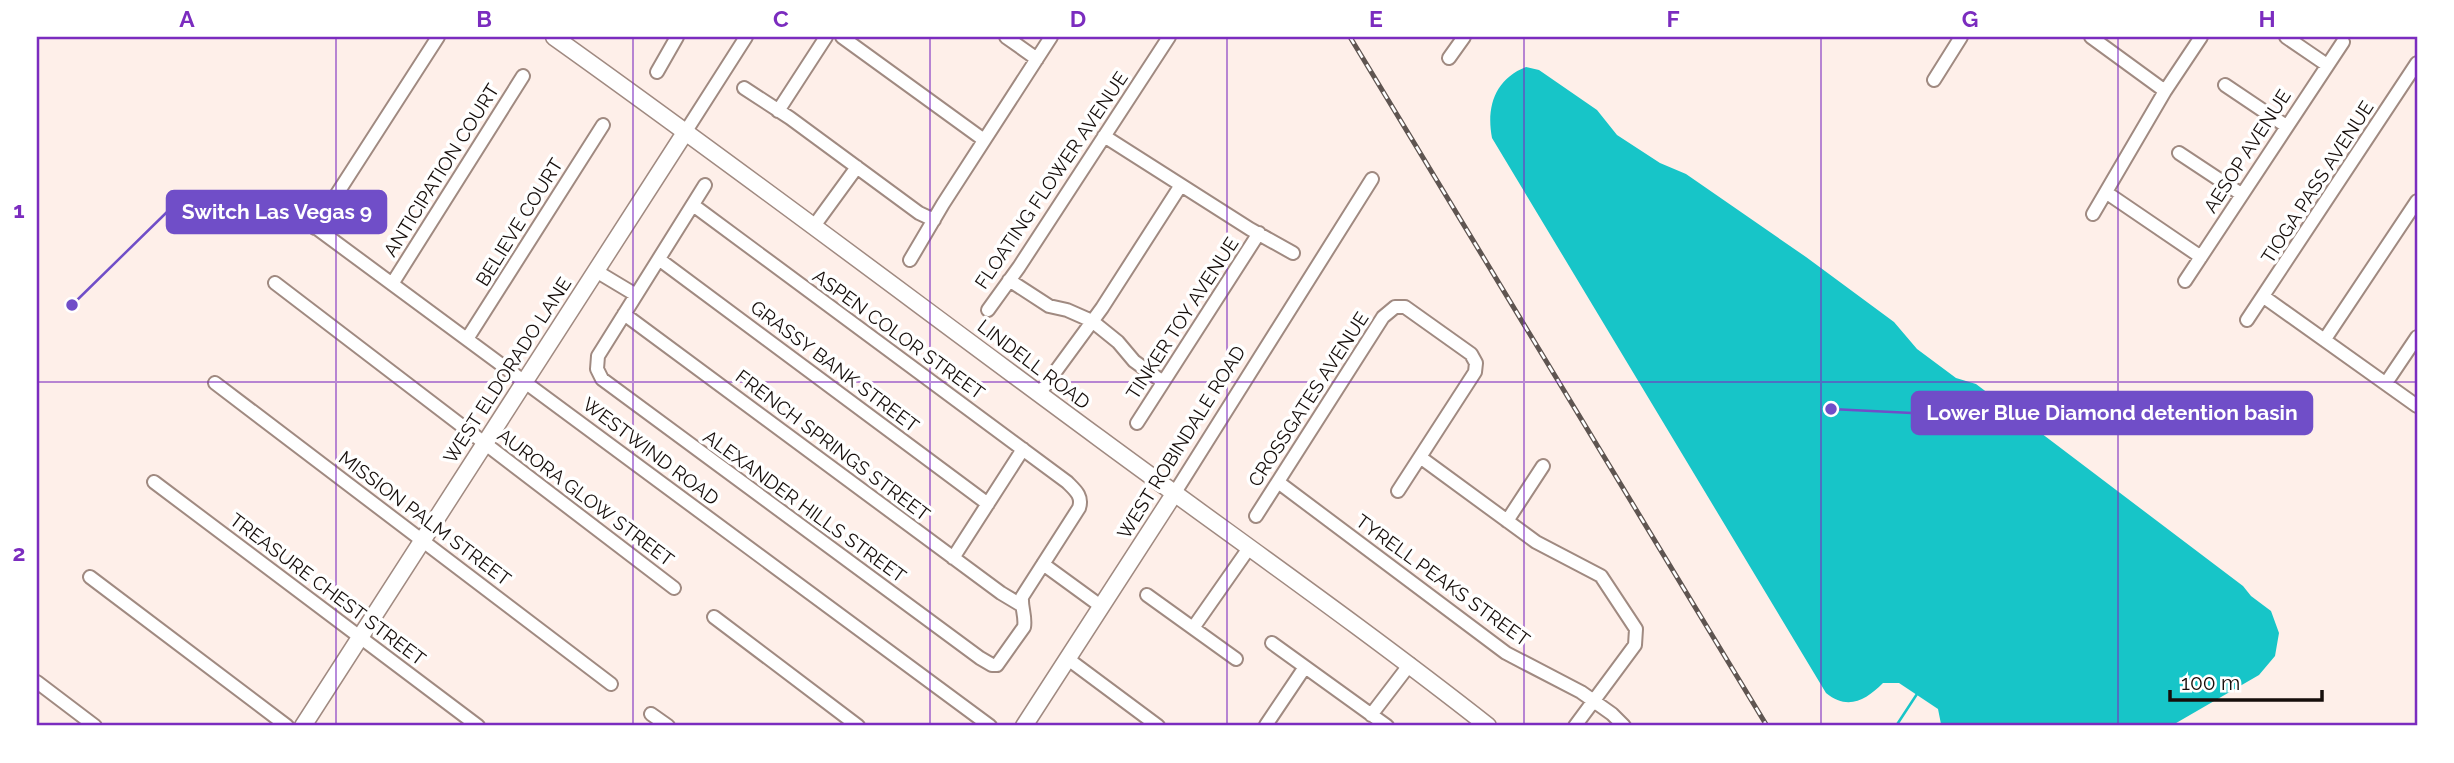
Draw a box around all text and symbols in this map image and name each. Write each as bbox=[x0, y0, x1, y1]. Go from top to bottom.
text: A bbox=[179, 5, 195, 32]
text: B bbox=[476, 5, 492, 32]
text: C bbox=[773, 5, 789, 32]
text: D bbox=[1070, 5, 1086, 32]
text: E bbox=[1369, 5, 1383, 32]
text: F bbox=[1666, 5, 1680, 32]
text: G bbox=[1962, 5, 1978, 32]
text: H bbox=[2258, 5, 2276, 32]
street label: FLOATING FLOWER AVENUE bbox=[970, 67, 1132, 293]
street label: ANTICIPATION COURT bbox=[379, 79, 503, 260]
street label: AESOP AVENUE bbox=[2199, 85, 2295, 217]
street label: TIOGA PASS AVENUE bbox=[2256, 97, 2378, 267]
street label: BELIEVE COURT bbox=[471, 154, 567, 290]
callout: Switch Las Vegas 9 bbox=[167, 191, 386, 233]
text: 1 bbox=[13, 196, 25, 223]
text: Switch Las Vegas 9 bbox=[182, 199, 372, 224]
street label: TINKER TOY AVENUE bbox=[1121, 233, 1243, 403]
street label: ASPEN COLOR STREET bbox=[809, 264, 989, 404]
street label: WEST ELDORADO LANE bbox=[439, 273, 575, 467]
street label: GRASSY BANK STREET bbox=[747, 296, 924, 437]
street label: CROSSGATES AVENUE bbox=[1243, 308, 1373, 490]
street label: LINDELL ROAD bbox=[974, 315, 1094, 413]
street label: WEST ROBINDALE ROAD bbox=[1112, 341, 1250, 543]
street label: FRENCH SPRINGS STREET bbox=[732, 365, 935, 525]
callout: Lower Blue Diamond detention basin bbox=[1912, 392, 2312, 434]
street label: WESTWIND ROAD bbox=[579, 393, 723, 509]
text: Lower Blue Diamond detention basin bbox=[1926, 400, 2298, 425]
street label: AURORA GLOW STREET bbox=[494, 424, 679, 571]
street label: ALEXANDER HILLS STREET bbox=[699, 425, 911, 587]
street label: MISSION PALM STREET bbox=[335, 446, 516, 590]
street label: TREASURE CHEST STREET bbox=[226, 508, 430, 670]
street label: TYRELL PEAKS STREET bbox=[1352, 510, 1535, 651]
text: 2 bbox=[13, 539, 25, 566]
scale bar bbox=[2170, 658, 2323, 702]
text: 100 m bbox=[2181, 670, 2240, 695]

